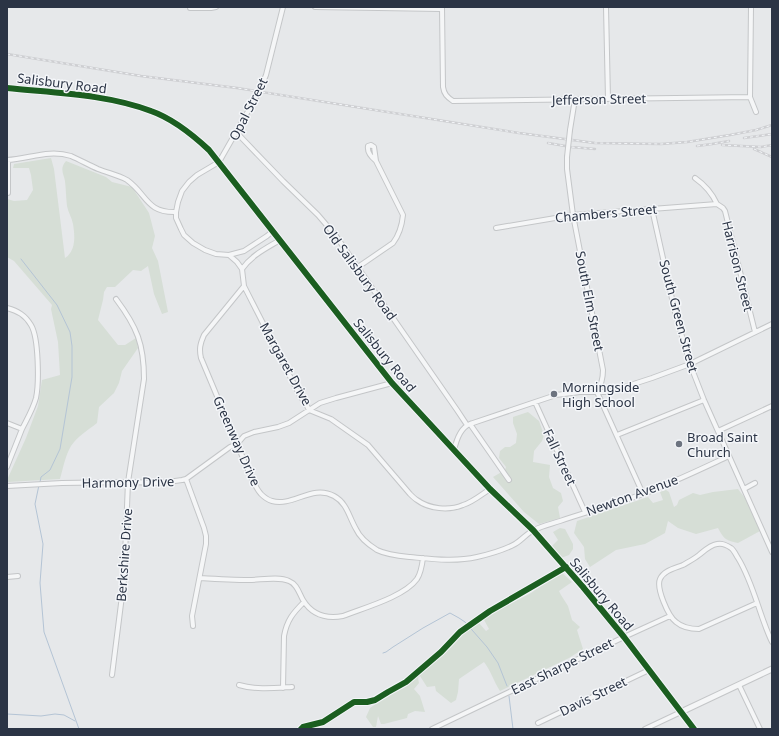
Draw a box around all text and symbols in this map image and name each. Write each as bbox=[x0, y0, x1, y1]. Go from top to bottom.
street label: Salisbury Road bbox=[16, 69, 108, 97]
street label: Opal Street bbox=[224, 74, 272, 144]
street label: Jefferson Street bbox=[550, 89, 647, 109]
street label: Chambers Street bbox=[554, 200, 658, 226]
street label: Harrison Street bbox=[718, 219, 758, 314]
street label: Old Salisbury Road bbox=[319, 220, 401, 324]
street label: South Elm Street bbox=[571, 249, 609, 353]
street label: South Green Street bbox=[655, 258, 703, 375]
street label: Salisbury Road bbox=[350, 314, 420, 396]
street label: Margaret Drive bbox=[256, 319, 316, 409]
place label: Morningside High School bbox=[562, 378, 639, 411]
marker: Morningside High School bbox=[549, 389, 559, 399]
street label: Greenway Drive bbox=[209, 393, 265, 489]
street label: Fall Street bbox=[539, 426, 581, 488]
place label: Broad Saint Church bbox=[687, 428, 758, 461]
marker: Broad Saint Church bbox=[674, 439, 684, 449]
street label: Newton Avenue bbox=[583, 470, 681, 520]
street label: Harmony Drive bbox=[82, 472, 174, 492]
street label: Berkshire Drive bbox=[112, 508, 136, 602]
street label: Salisbury Road bbox=[566, 554, 638, 634]
street label: East Sharpe Street bbox=[508, 633, 616, 699]
street label: Davis Street bbox=[556, 672, 630, 720]

